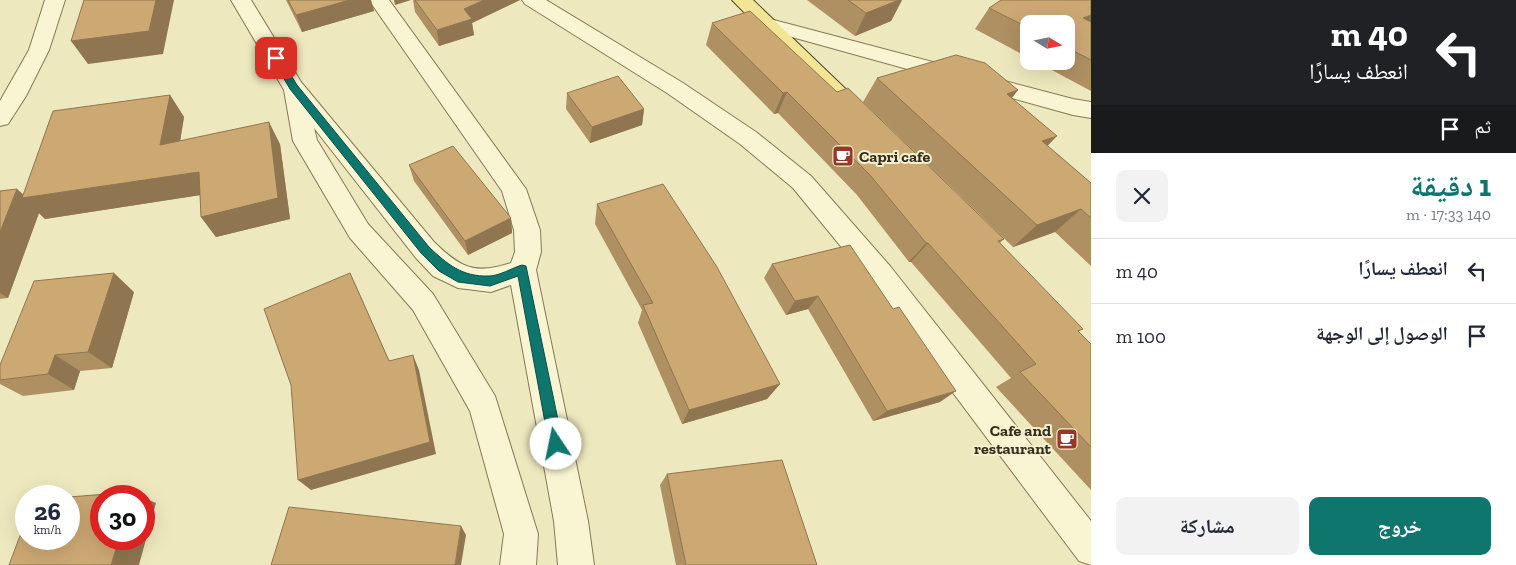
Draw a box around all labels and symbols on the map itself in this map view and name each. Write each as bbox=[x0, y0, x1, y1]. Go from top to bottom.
north arrow bbox=[1020, 15, 1075, 70]
pin bbox=[255, 37, 297, 79]
cafe icon: Capri cafe bbox=[831, 144, 855, 168]
place label: Capri cafe bbox=[859, 147, 930, 166]
position arrow bbox=[529, 417, 581, 469]
place label: Cafe and restaurant bbox=[974, 421, 1052, 458]
cafe icon: Cafe and restaurant bbox=[1055, 427, 1079, 451]
speed limit sign: 30 bbox=[90, 485, 155, 550]

